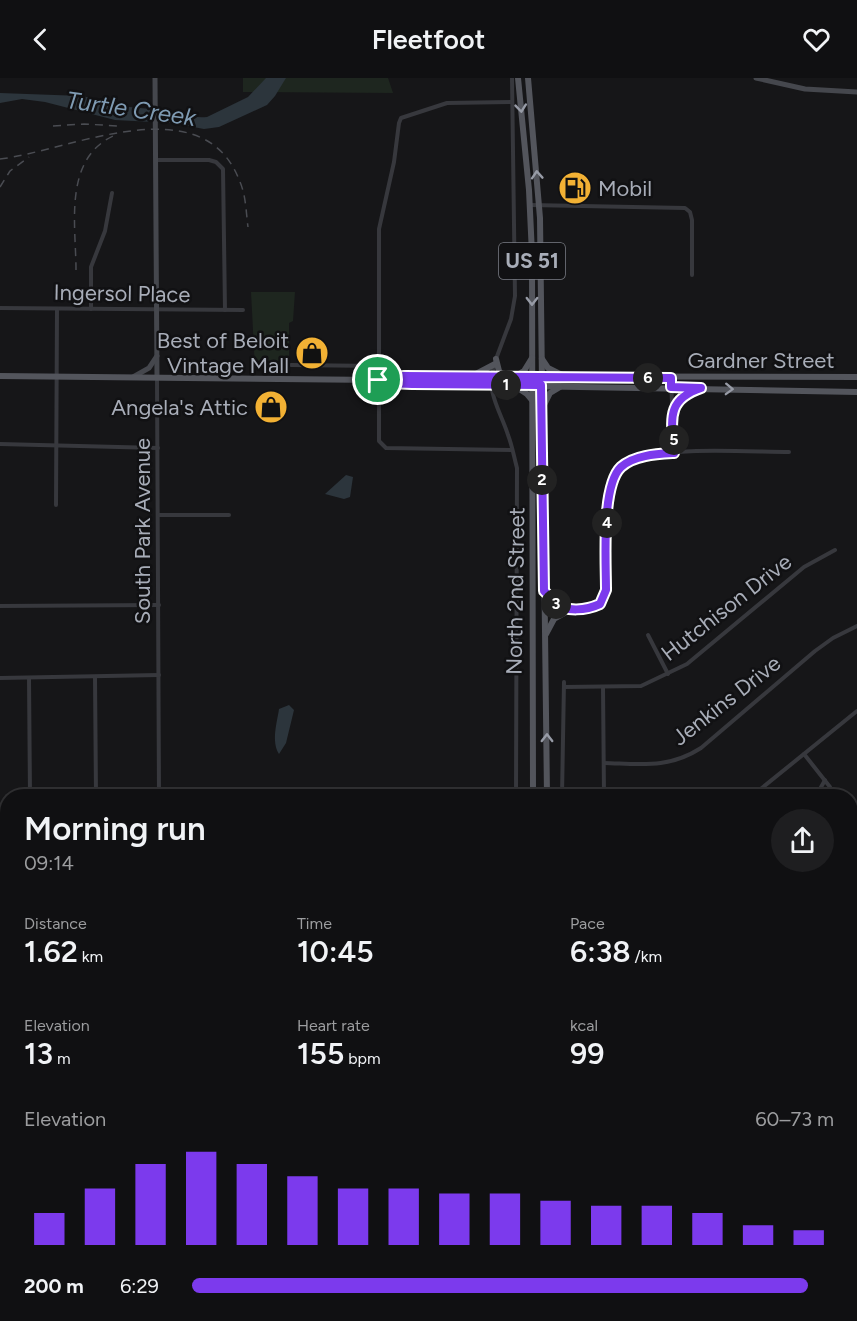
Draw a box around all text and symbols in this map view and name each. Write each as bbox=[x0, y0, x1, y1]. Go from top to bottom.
icon: back bbox=[24, 23, 57, 56]
text: Fleetfoot bbox=[372, 23, 485, 56]
icon: heart bbox=[800, 23, 833, 56]
water label: Turtle Creek bbox=[64, 85, 199, 132]
one-way arrow bbox=[514, 103, 527, 112]
one-way arrow bbox=[531, 170, 544, 179]
fuel station icon: Mobil bbox=[557, 170, 593, 206]
place label: Mobil bbox=[598, 175, 652, 202]
road number: US 51 bbox=[499, 243, 565, 279]
street label: Ingersol Place bbox=[53, 279, 191, 308]
one-way arrow bbox=[526, 296, 538, 305]
place label: Best of Beloit Vintage Mall bbox=[157, 327, 289, 379]
shop icon: Best of Beloit Vintage Mall bbox=[294, 335, 330, 371]
street label: Gardner Street bbox=[687, 347, 835, 374]
pin bbox=[352, 354, 403, 405]
icon: arrive bbox=[361, 363, 394, 396]
pin: 6 bbox=[633, 363, 663, 393]
text: 6 bbox=[643, 368, 653, 387]
pin: 1 bbox=[491, 370, 521, 400]
text: 1 bbox=[503, 375, 509, 394]
one-way arrow bbox=[725, 382, 734, 395]
shop icon: Angela's Attic bbox=[253, 389, 289, 425]
place label: Angela's Attic bbox=[111, 394, 248, 421]
pin: 5 bbox=[659, 425, 689, 455]
text: 5 bbox=[669, 430, 679, 449]
street label: South Park Avenue bbox=[129, 438, 156, 624]
pin: 2 bbox=[527, 465, 557, 495]
text: 2 bbox=[537, 470, 547, 489]
street label: North 2nd Street bbox=[501, 507, 530, 675]
pin: 4 bbox=[592, 508, 622, 538]
text: 4 bbox=[602, 513, 612, 532]
street label: Hutchison Drive bbox=[656, 548, 797, 667]
pin: 3 bbox=[541, 589, 571, 619]
text: 3 bbox=[552, 594, 560, 613]
street label: Jenkins Drive bbox=[667, 650, 786, 751]
one-way arrow bbox=[541, 734, 553, 743]
text: Morning run bbox=[24, 809, 206, 848]
button: share bbox=[771, 809, 834, 872]
text: 09:14 bbox=[24, 851, 74, 875]
text: Distance bbox=[24, 914, 87, 933]
text: Time bbox=[297, 914, 332, 933]
text: Pace bbox=[570, 914, 605, 933]
text: 1.62 bbox=[24, 933, 78, 970]
text: 10:45 bbox=[297, 933, 374, 970]
text: 6:38 bbox=[570, 933, 631, 970]
text: km bbox=[78, 947, 103, 966]
text: /km bbox=[631, 947, 662, 966]
text: Elevation bbox=[24, 1016, 90, 1035]
text: Heart rate bbox=[297, 1016, 370, 1035]
text: kcal bbox=[570, 1016, 598, 1035]
text: 13 bbox=[24, 1035, 53, 1072]
text: 155 bbox=[297, 1035, 344, 1072]
text: 99 bbox=[570, 1035, 604, 1072]
text: m bbox=[53, 1049, 71, 1068]
text: bpm bbox=[344, 1049, 381, 1068]
text: Elevation bbox=[24, 1107, 106, 1131]
text: 60–73 m bbox=[755, 1107, 834, 1131]
text: 200 m bbox=[24, 1274, 84, 1298]
text: 6:29 bbox=[120, 1274, 159, 1298]

